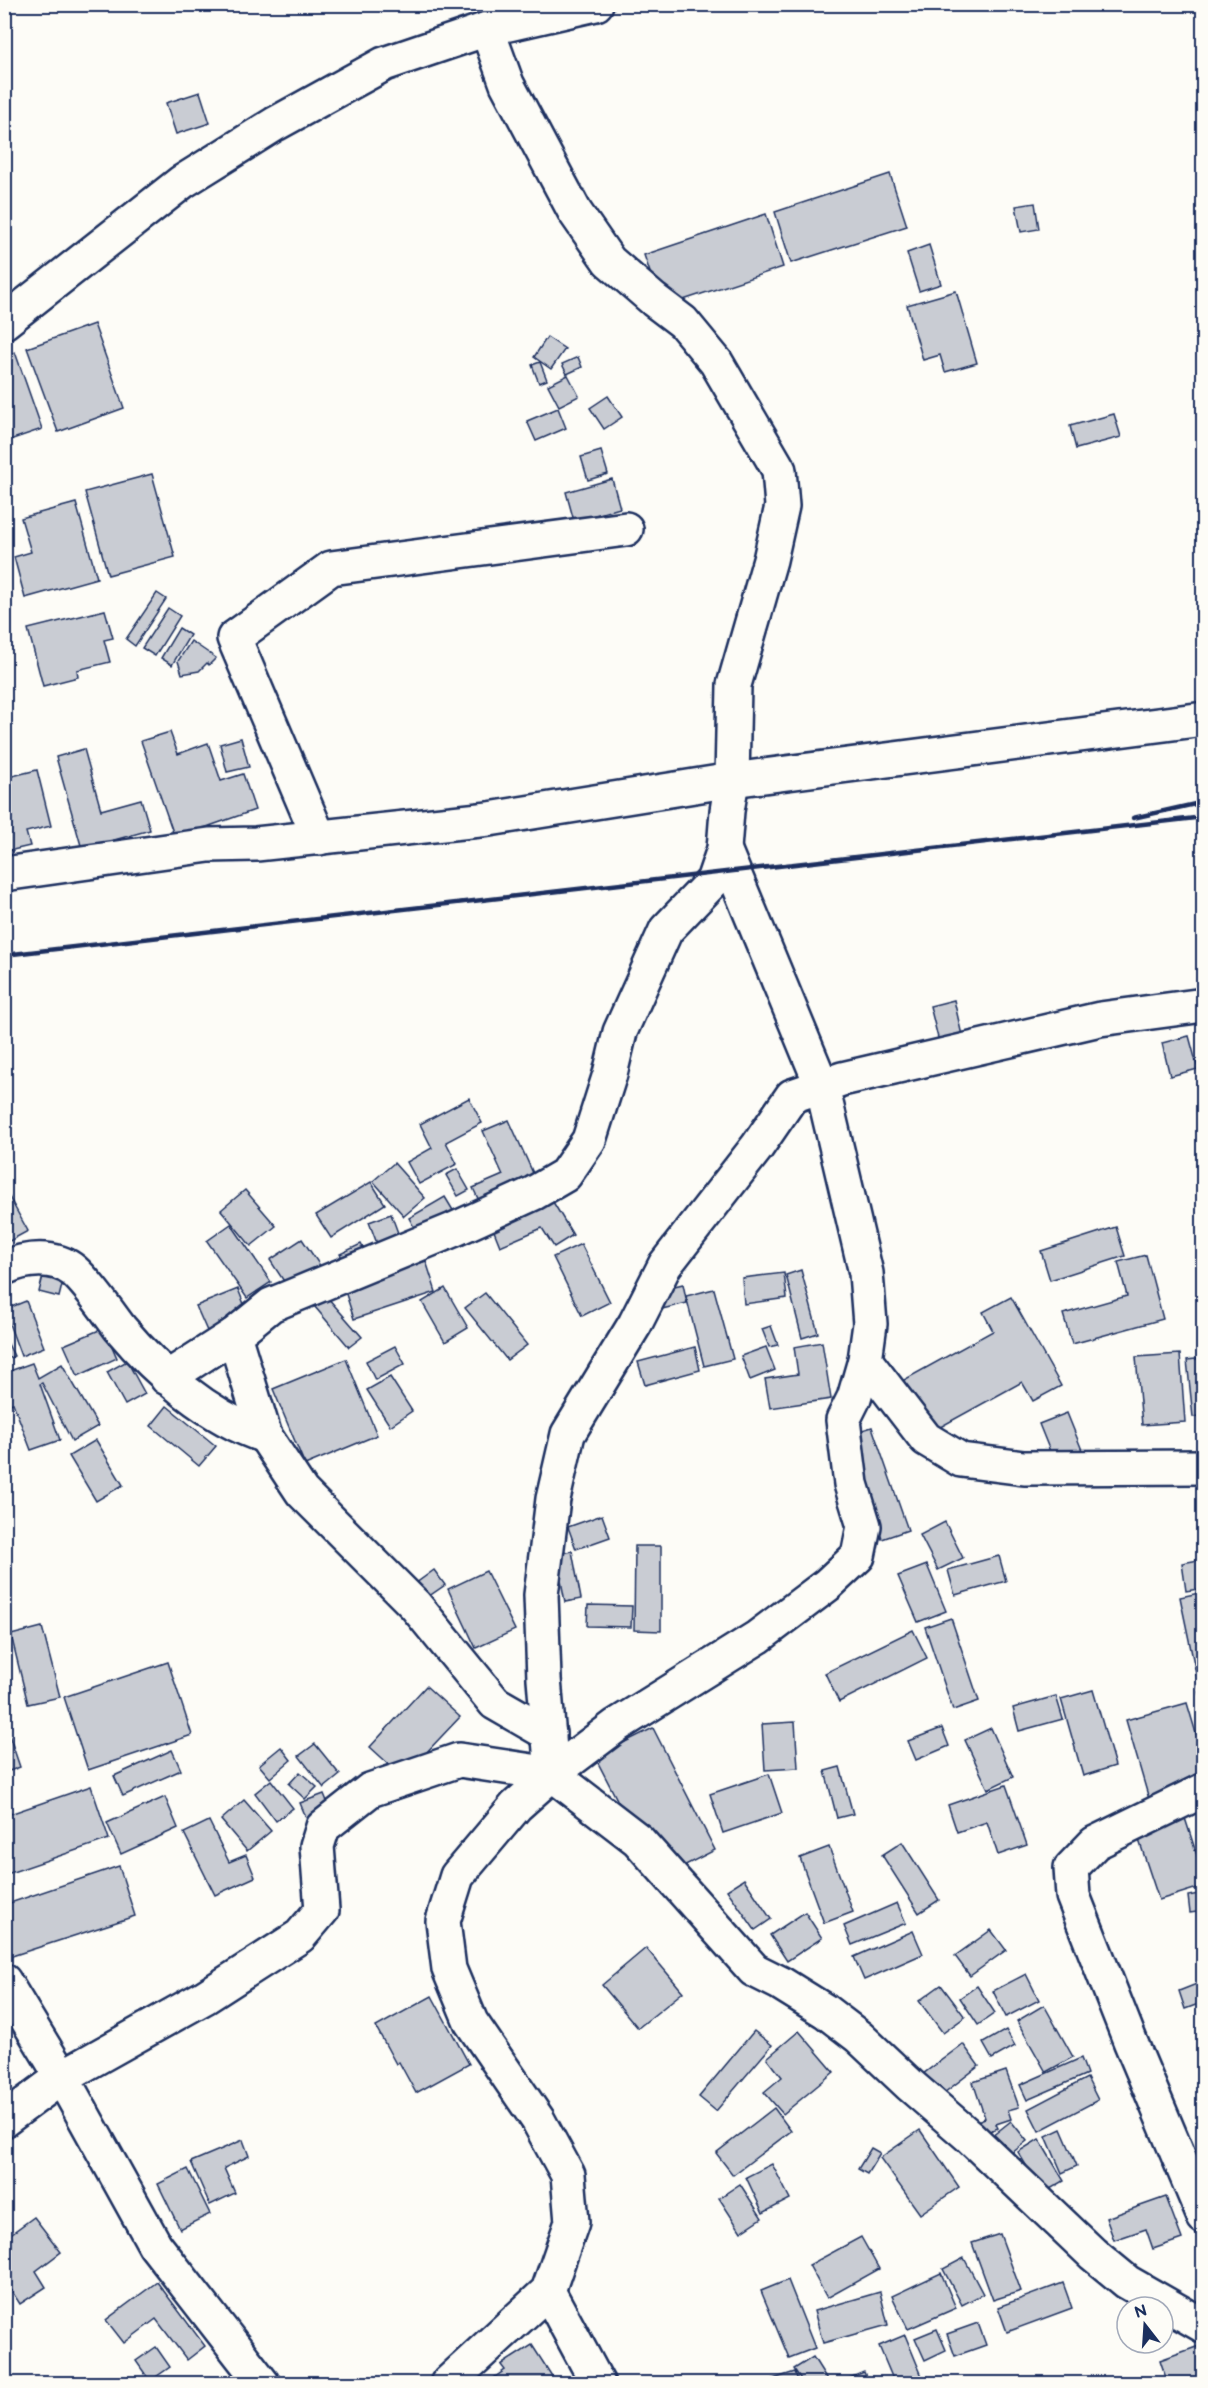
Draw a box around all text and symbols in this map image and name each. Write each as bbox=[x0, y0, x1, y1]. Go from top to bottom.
north arrow bbox=[1115, 2295, 1175, 2355]
text: N bbox=[1133, 2301, 1150, 2323]

